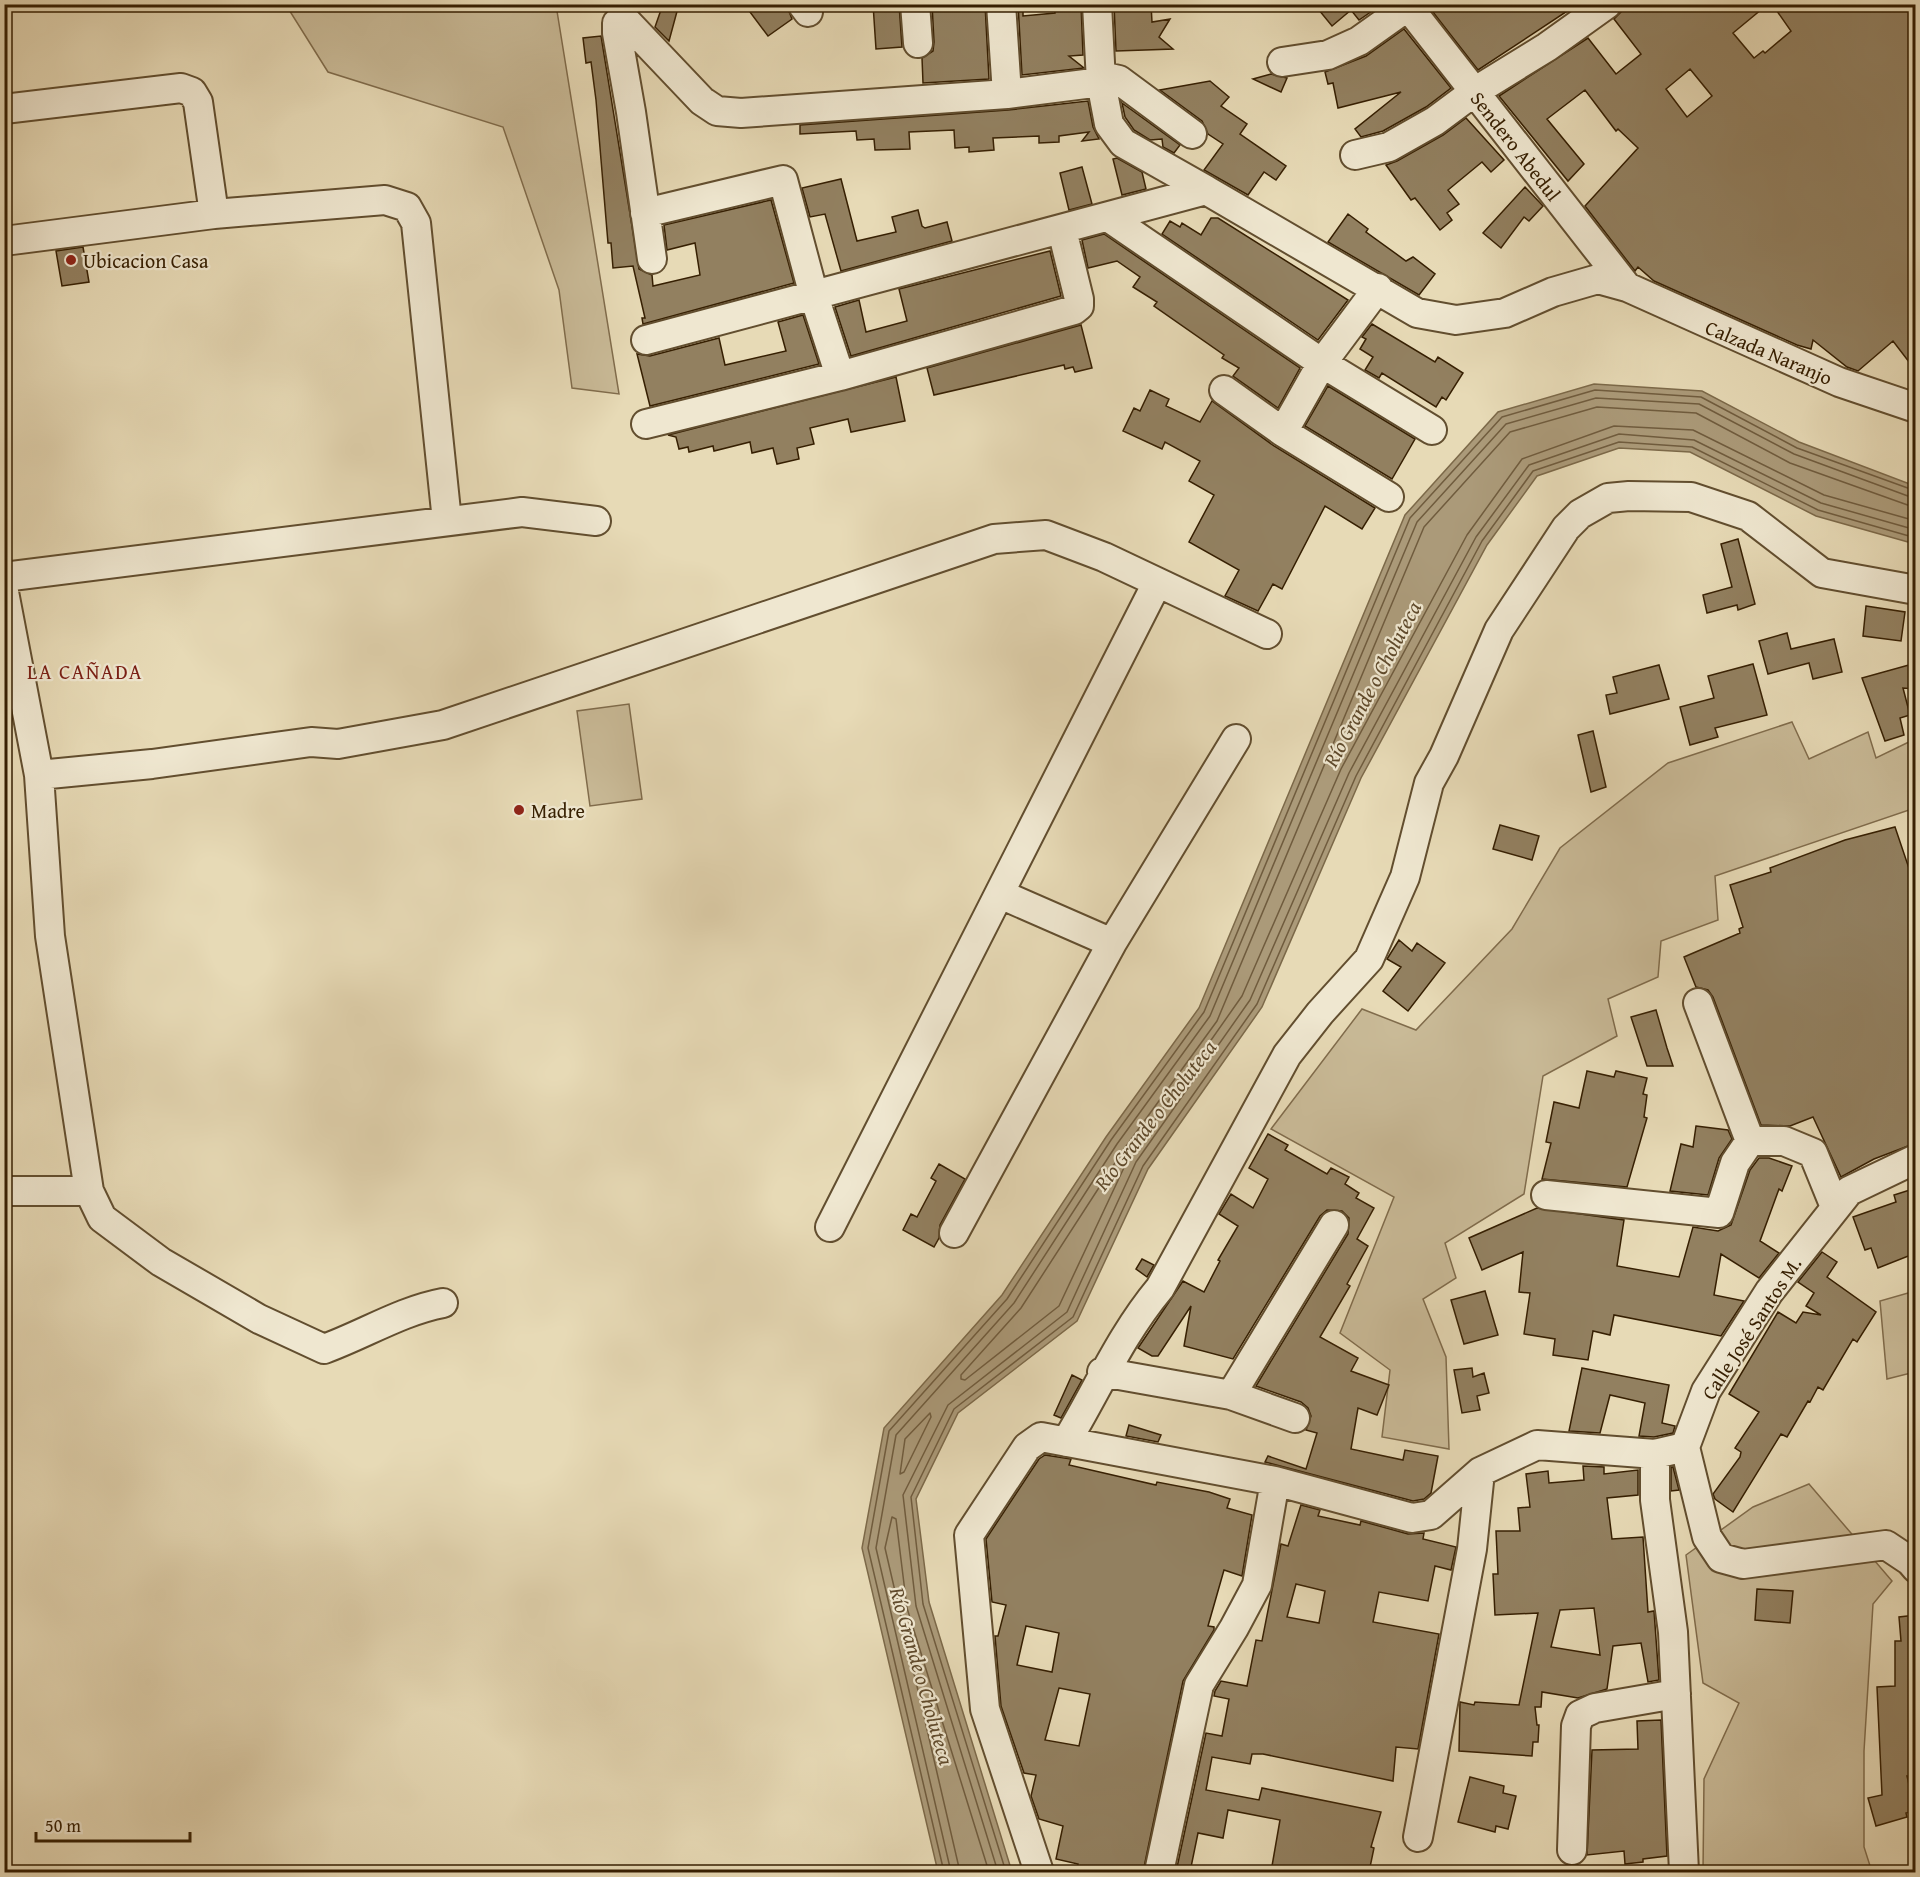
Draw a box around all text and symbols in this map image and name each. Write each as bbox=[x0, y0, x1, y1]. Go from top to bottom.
street label: Sendero Abedul bbox=[1464, 85, 1568, 207]
place label: Ubicacion Casa bbox=[83, 246, 209, 275]
marker: Ubicacion Casa bbox=[64, 253, 78, 267]
street label: Calzada Naranjo bbox=[1701, 312, 1837, 392]
water label: Río Grande o Choluteca bbox=[1315, 595, 1429, 773]
district label: LA CAÑADA bbox=[27, 656, 143, 687]
place label: Madre bbox=[531, 796, 585, 825]
marker: Madre bbox=[512, 803, 526, 817]
water label: Río Grande o Choluteca bbox=[1086, 1033, 1224, 1198]
street label: Calle José Santos M. bbox=[1694, 1251, 1808, 1405]
water label: Río Grande o Choluteca bbox=[882, 1583, 962, 1769]
scale bar bbox=[36, 1805, 190, 1843]
text: 50 m bbox=[45, 1812, 81, 1839]

